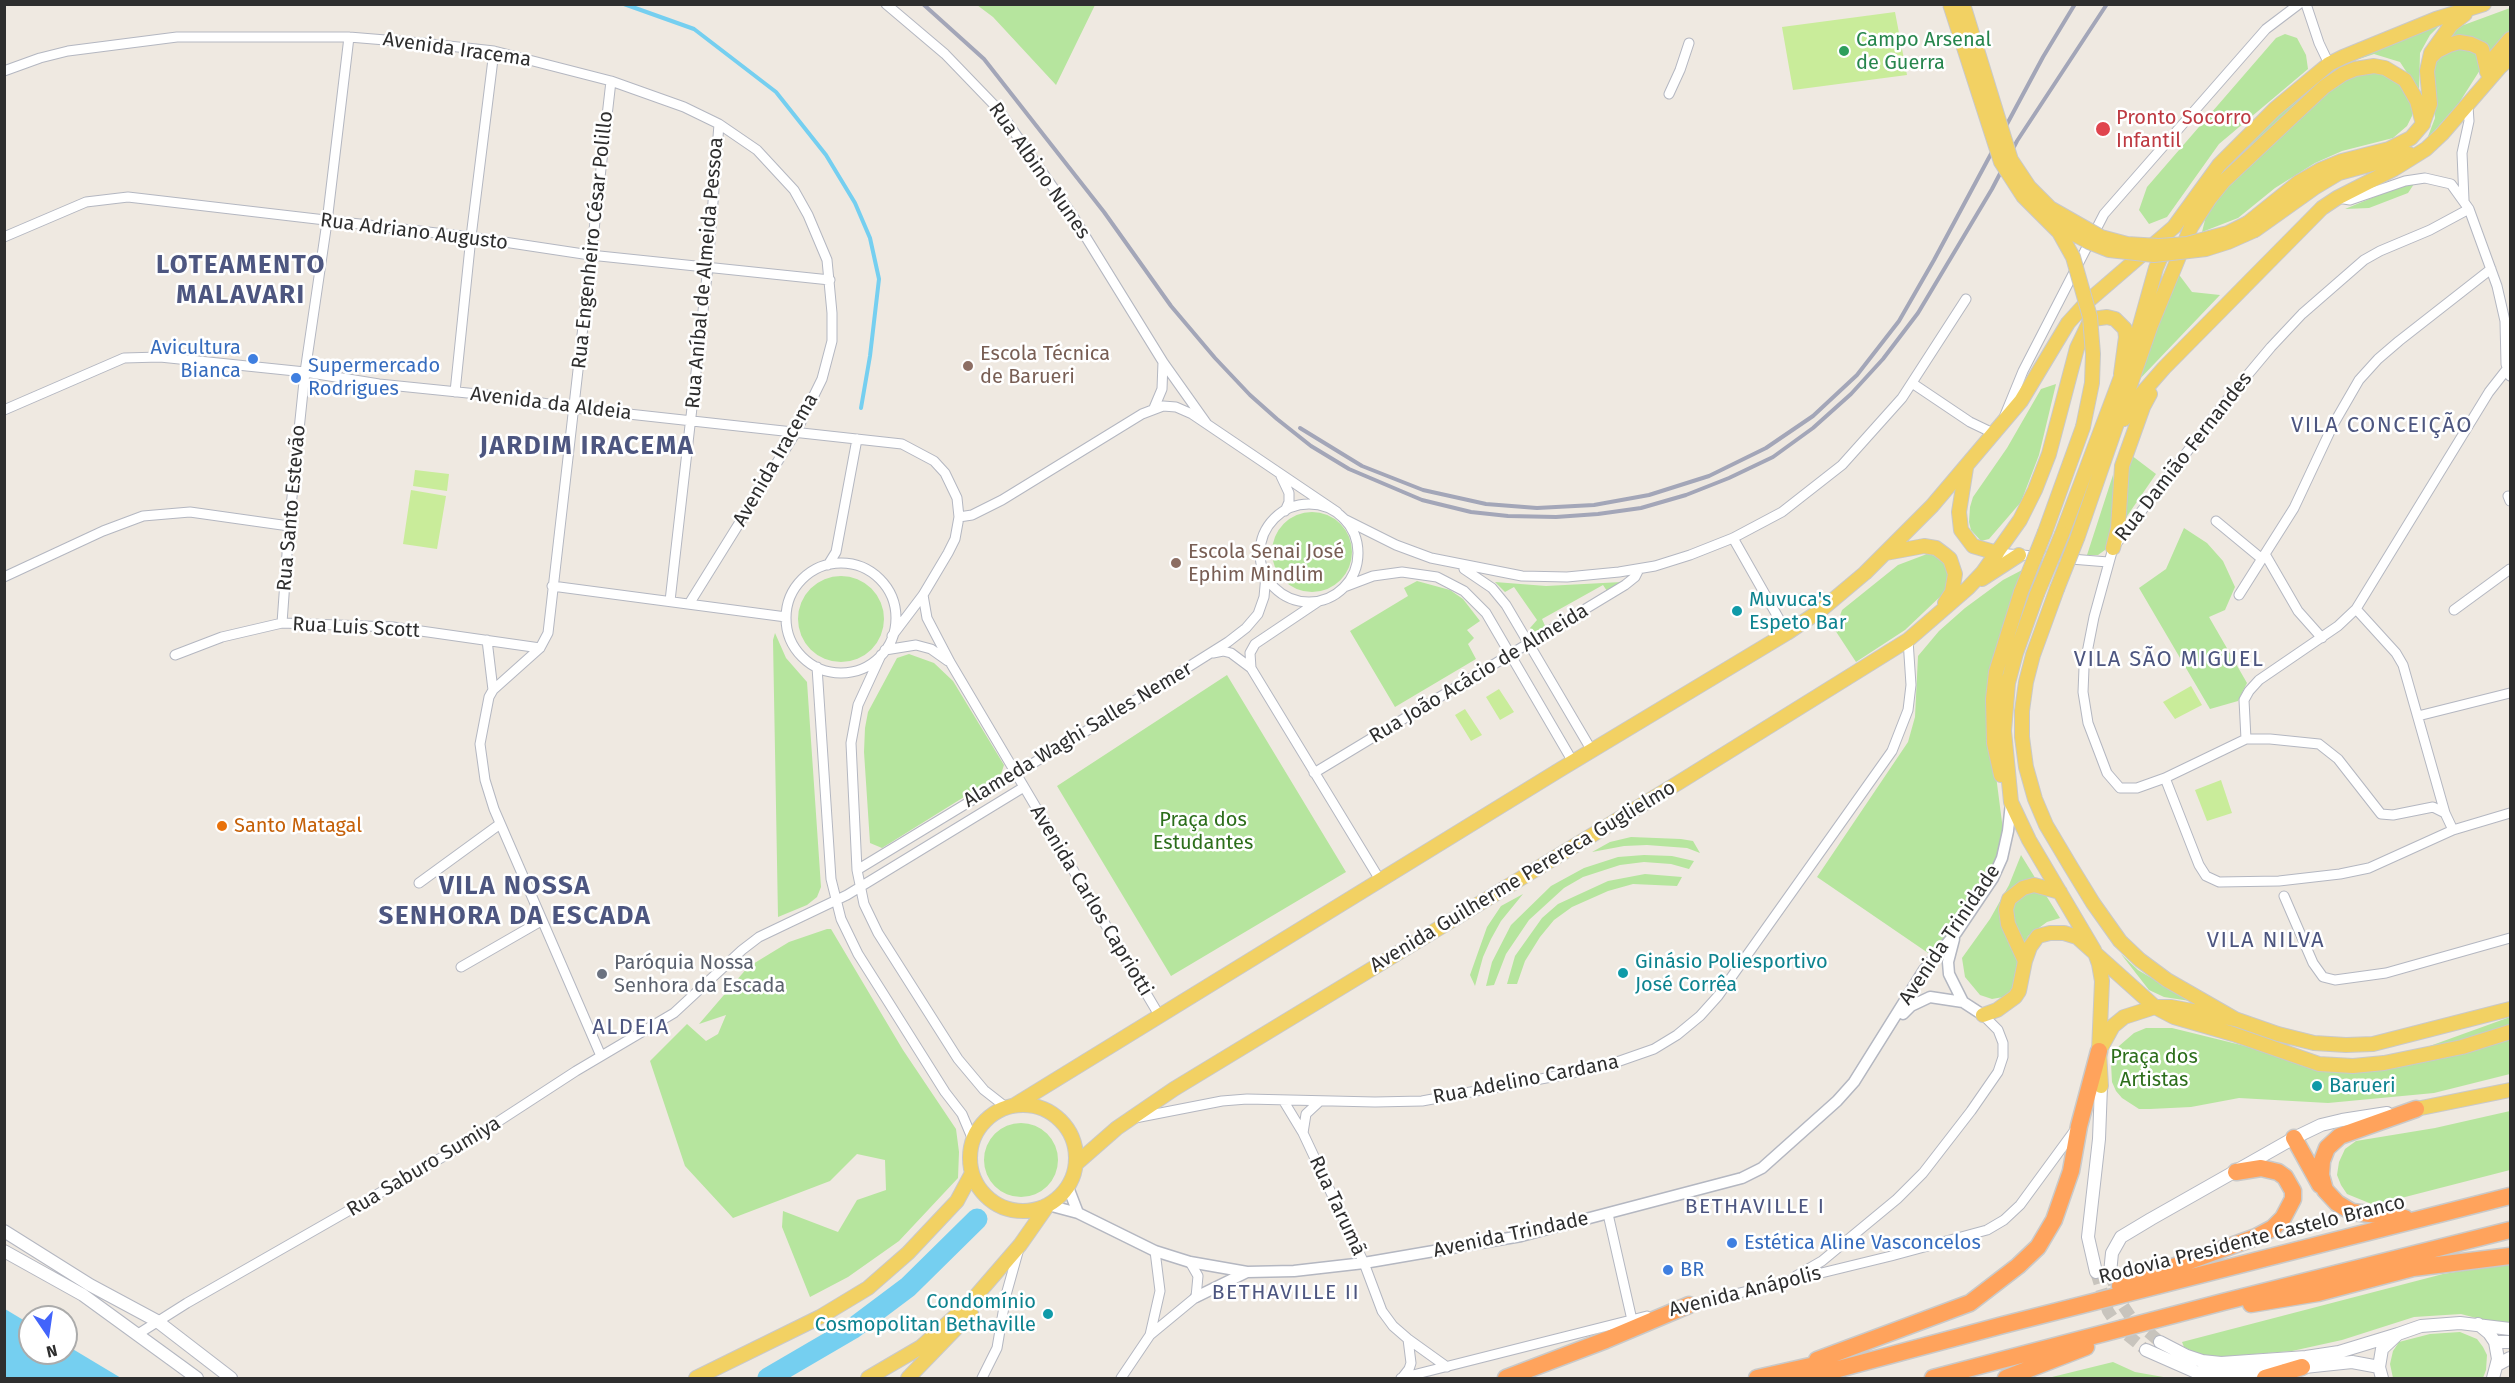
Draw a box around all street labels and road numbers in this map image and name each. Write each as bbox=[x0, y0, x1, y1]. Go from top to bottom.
street label: Avenida Iracema bbox=[381, 28, 533, 72]
street label: Rua Albino Nunes bbox=[983, 98, 1095, 244]
street label: Rua Engenheiro César Polillo bbox=[568, 110, 618, 370]
street label: Rua Aníbal de Almeida Pessoa bbox=[681, 136, 729, 410]
street label: Rua Adriano Augusto bbox=[319, 209, 509, 255]
street label: Rua Damião Fernandes bbox=[2110, 368, 2258, 546]
street label: Avenida da Aldeia bbox=[469, 382, 633, 426]
street label: Avenida Iracema bbox=[728, 389, 824, 531]
street label: Rua Santo Estevão bbox=[273, 424, 311, 592]
street label: Rua João Acácio de Almeida bbox=[1365, 599, 1593, 749]
street label: Rua Luis Scott bbox=[292, 613, 420, 643]
street label: Alameda Waghi Salles Nemer bbox=[959, 657, 1197, 813]
street label: Avenida Guilherme Perereca Guglielmo bbox=[1366, 776, 1680, 978]
street label: Avenida Carlos Capriotti bbox=[1025, 801, 1157, 1001]
street label: Avenida Trinidade bbox=[1894, 860, 2006, 1010]
street label: Rua Adelino Cardana bbox=[1431, 1050, 1621, 1110]
street label: Rua Saburo Sumiya bbox=[343, 1112, 505, 1222]
street label: Rua Tarumã bbox=[1303, 1152, 1371, 1260]
street label: Rodovia Presidente Castelo Branco bbox=[2096, 1190, 2408, 1290]
street label: Avenida Trindade bbox=[1431, 1207, 1591, 1263]
street label: Avenida Anápolis bbox=[1666, 1261, 1824, 1323]

